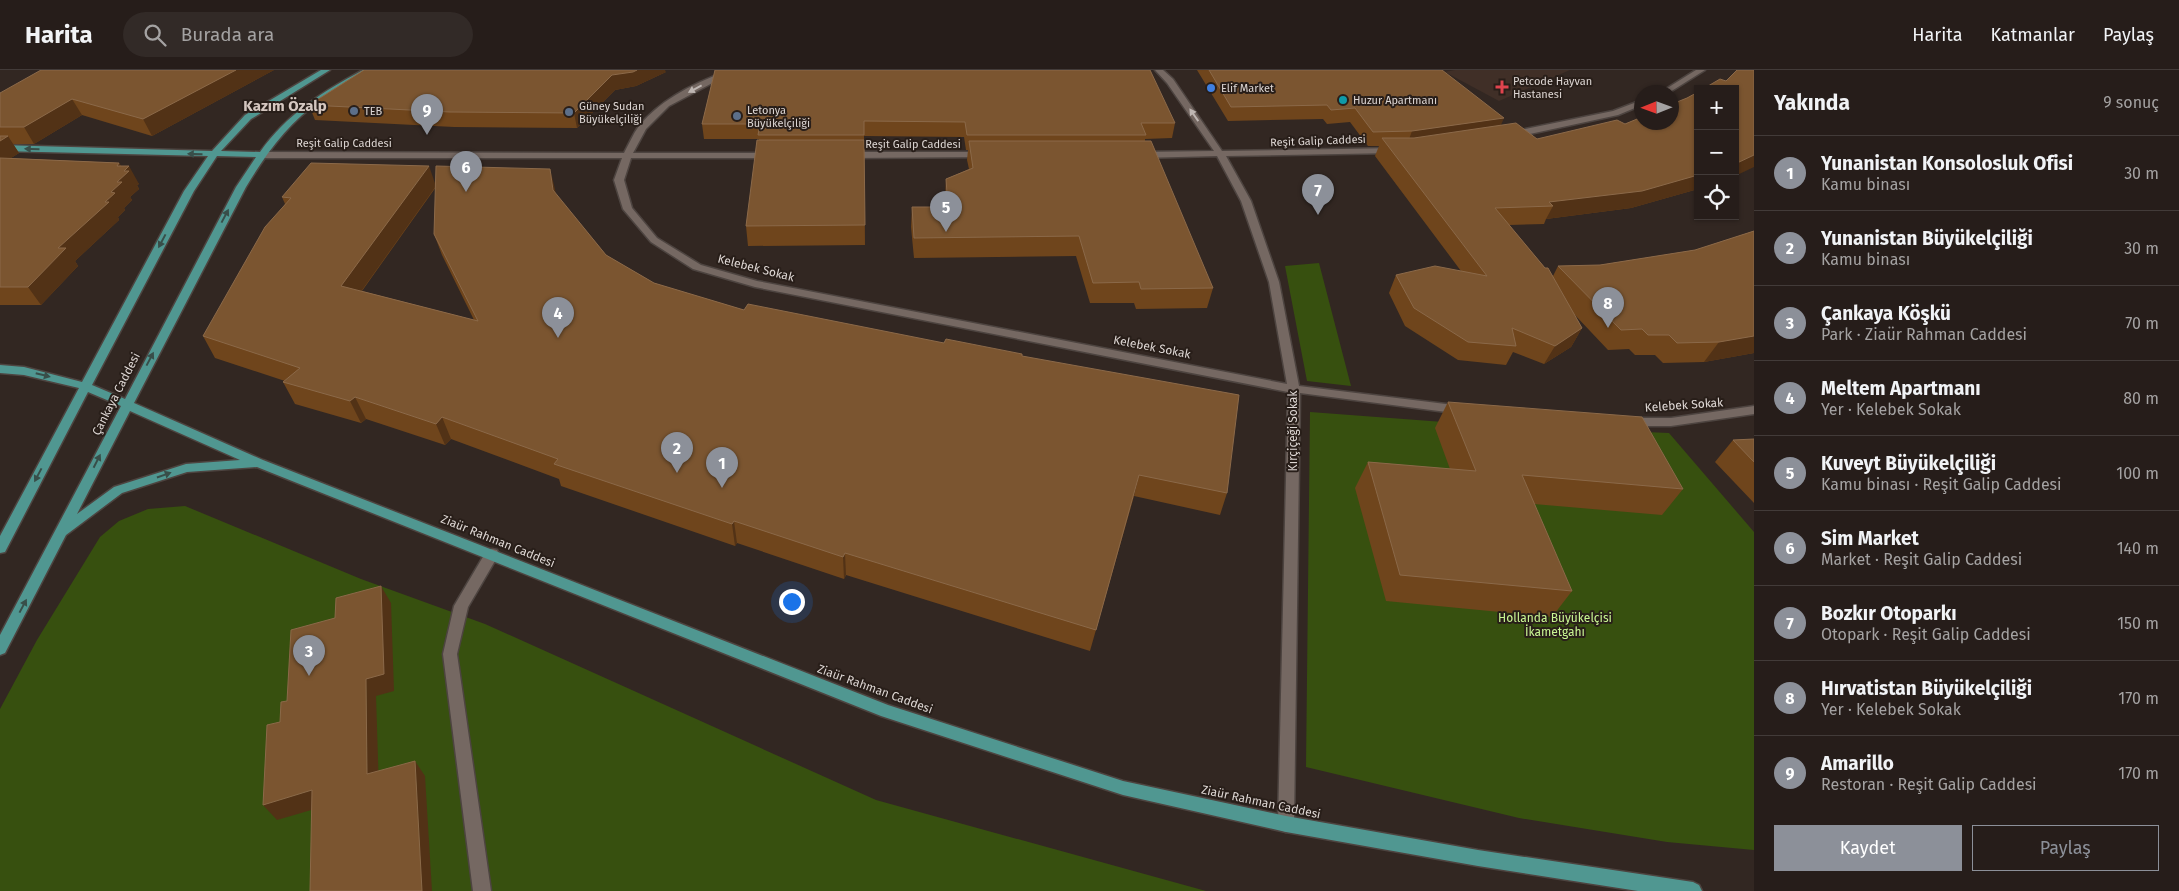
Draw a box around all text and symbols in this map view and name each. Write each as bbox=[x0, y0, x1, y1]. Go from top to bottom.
search box bbox=[123, 12, 473, 57]
text: Harita bbox=[25, 21, 93, 49]
icon: search bbox=[141, 21, 169, 49]
text: Burada ara bbox=[181, 23, 274, 46]
text: Harita bbox=[1912, 24, 1962, 46]
text: Katmanlar bbox=[1990, 24, 2075, 46]
text: Paylaş bbox=[2103, 24, 2154, 46]
place label: Petcode Hayvan Hastanesi bbox=[1513, 75, 1592, 101]
marker: Petcode Hayvan Hastanesi bbox=[1495, 80, 1509, 94]
marker: Elif Market bbox=[1205, 82, 1217, 94]
place label: Elif Market bbox=[1221, 82, 1274, 95]
one-way arrow bbox=[687, 85, 702, 93]
north arrow bbox=[1634, 85, 1679, 130]
map controls bbox=[1694, 85, 1739, 220]
button: + bbox=[1694, 85, 1739, 130]
text: Yakında bbox=[1774, 90, 1850, 116]
text: 9 sonuç bbox=[2103, 93, 2159, 112]
pin: 9 bbox=[411, 94, 443, 135]
marker: Huzur Apartmanı bbox=[1337, 94, 1349, 106]
place label: Huzur Apartmanı bbox=[1353, 94, 1437, 107]
district label: Kazım Özalp bbox=[243, 97, 327, 115]
place label: Güney Sudan Büyükelçiliği bbox=[579, 100, 644, 126]
place label: Letonya Büyükelçiliği bbox=[747, 104, 810, 130]
marker: TEB bbox=[348, 105, 360, 117]
place label: TEB bbox=[364, 105, 383, 118]
marker: Güney Sudan Büyükelçiliği bbox=[563, 106, 575, 118]
one-way arrow bbox=[1189, 108, 1199, 121]
marker: Letonya Büyükelçiliği bbox=[731, 110, 743, 122]
button: − bbox=[1694, 130, 1739, 175]
street label: Reşit Galip Caddesi bbox=[1270, 133, 1366, 149]
street label: Reşit Galip Caddesi bbox=[296, 137, 392, 150]
street label: Reşit Galip Caddesi bbox=[865, 138, 961, 151]
one-way arrow bbox=[24, 145, 40, 153]
one-way arrow bbox=[187, 150, 203, 158]
pin: 6 bbox=[450, 151, 482, 192]
text: Yunanistan Konsolosluk Ofisi bbox=[1821, 152, 2073, 175]
text: 1 bbox=[1786, 164, 1794, 183]
text: 30 m bbox=[2124, 164, 2159, 183]
pin: 7 bbox=[1302, 174, 1334, 215]
button: locate bbox=[1694, 175, 1739, 220]
text: Kamu binası bbox=[1821, 175, 1910, 194]
pin: 5 bbox=[930, 191, 962, 232]
one-way arrow bbox=[221, 209, 230, 222]
text: Yunanistan Büyükelçiliği bbox=[1821, 227, 2033, 250]
one-way arrow bbox=[158, 234, 166, 248]
text: 2 bbox=[1786, 239, 1794, 258]
text: 30 m bbox=[2124, 239, 2159, 258]
text: Kamu binası bbox=[1821, 250, 1910, 269]
street label: Kelebek Sokak bbox=[716, 252, 797, 285]
pin: 8 bbox=[1592, 287, 1624, 328]
pin: 4 bbox=[542, 297, 574, 338]
text: Çankaya Köşkü bbox=[1821, 302, 1951, 325]
text: 3 bbox=[1786, 314, 1794, 333]
text: 70 m bbox=[2125, 314, 2159, 333]
text: Park · Ziaür Rahman Caddesi bbox=[1821, 325, 2027, 344]
street label: Kelebek Sokak bbox=[1112, 333, 1193, 362]
street label: Çankaya Caddesi bbox=[89, 350, 143, 438]
one-way arrow bbox=[145, 353, 154, 366]
one-way arrow bbox=[35, 371, 50, 379]
text: Meltem Apartmanı bbox=[1821, 377, 1981, 400]
text: 4 bbox=[1785, 389, 1795, 408]
text: 80 m bbox=[2123, 389, 2159, 408]
street label: Kırçiçeği Sokak bbox=[1286, 390, 1300, 471]
street label: Kelebek Sokak bbox=[1644, 395, 1725, 415]
text: Yer · Kelebek Sokak bbox=[1821, 400, 1961, 419]
pin: 2 bbox=[661, 432, 693, 473]
pin: 1 bbox=[706, 447, 738, 488]
text: Kuveyt Büyükelçiliği bbox=[1821, 452, 1996, 475]
one-way arrow bbox=[93, 454, 101, 468]
text: 5 bbox=[1786, 464, 1794, 483]
text: 100 m bbox=[2116, 464, 2159, 483]
one-way arrow bbox=[34, 468, 42, 483]
one-way arrow bbox=[156, 471, 171, 478]
text: Kamu binası · Reşit Galip Caddesi bbox=[1821, 475, 2062, 494]
street label: Ziaür Rahman Caddesi bbox=[439, 512, 557, 570]
text: Sim Market bbox=[1821, 527, 1919, 550]
text: 6 bbox=[1785, 539, 1795, 558]
text: 140 m bbox=[2117, 539, 2159, 558]
text: Market · Reşit Galip Caddesi bbox=[1821, 550, 2022, 569]
your location bbox=[779, 589, 805, 615]
one-way arrow bbox=[19, 598, 27, 613]
text: Bozkır Otoparkı bbox=[1821, 602, 1957, 625]
park label: Hollanda Büyükelçisi İkametgahı bbox=[1498, 611, 1612, 639]
text: 7 bbox=[1786, 614, 1794, 633]
text: 150 m bbox=[2117, 614, 2159, 633]
text: Otopark · Reşit Galip Caddesi bbox=[1821, 625, 2031, 644]
pin: 3 bbox=[293, 635, 325, 676]
street label: Ziaür Rahman Caddesi bbox=[815, 662, 935, 716]
text: Hırvatistan Büyükelçiliği bbox=[1821, 677, 2032, 700]
text: 8 bbox=[1785, 689, 1795, 708]
text: 170 m bbox=[2118, 689, 2159, 708]
text: Yer · Kelebek Sokak bbox=[1821, 700, 1961, 719]
text: Amarillo bbox=[1821, 752, 1894, 775]
text: 9 bbox=[1786, 764, 1794, 783]
text: 170 m bbox=[2118, 764, 2159, 783]
text: Restoran · Reşit Galip Caddesi bbox=[1821, 775, 2037, 794]
street label: Ziaür Rahman Caddesi bbox=[1200, 782, 1322, 822]
button: Kaydet bbox=[1774, 825, 1962, 871]
button: Paylaş bbox=[1972, 825, 2159, 871]

